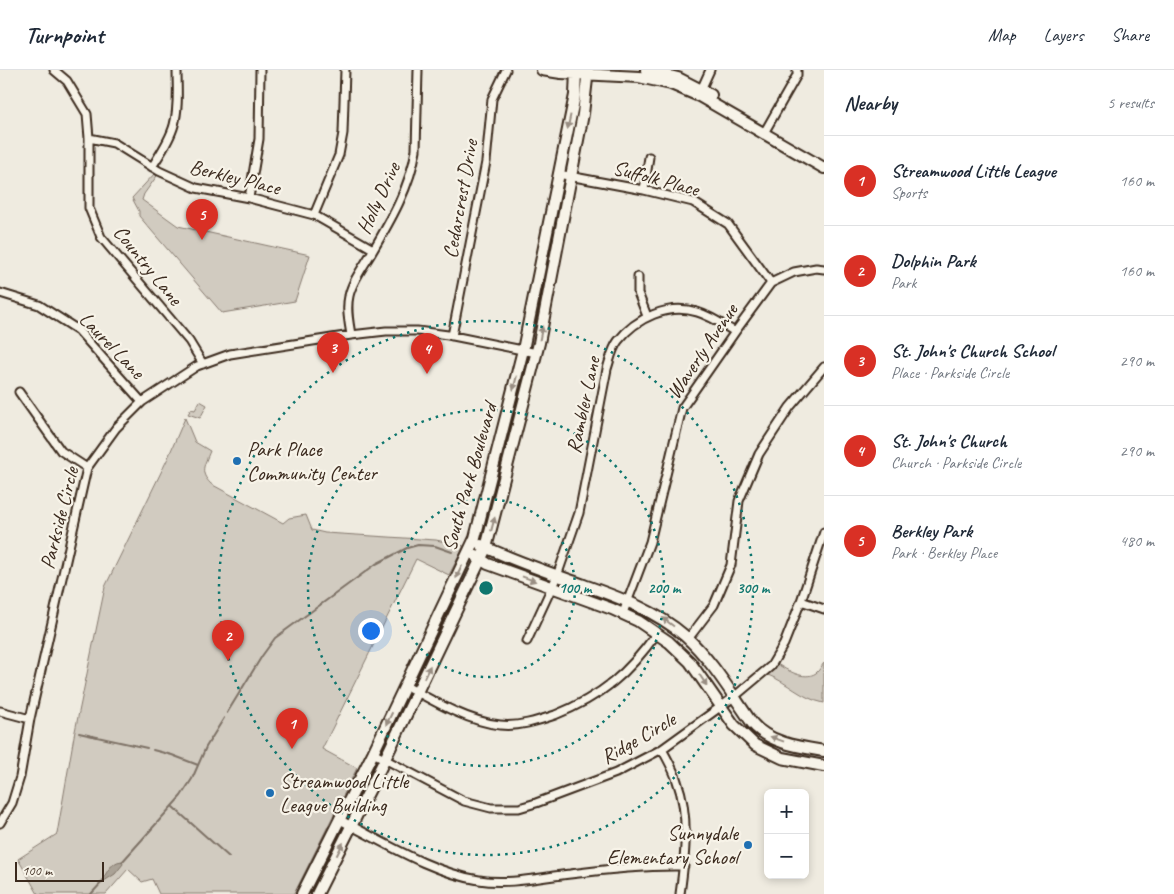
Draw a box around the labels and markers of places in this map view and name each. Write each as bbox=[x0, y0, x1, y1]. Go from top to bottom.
pin: 5 bbox=[186, 199, 218, 240]
pin: 3 bbox=[317, 332, 349, 373]
pin: 4 bbox=[411, 333, 443, 374]
place label: Park Place Community Center bbox=[247, 436, 378, 486]
marker: Park Place Community Center bbox=[231, 455, 243, 467]
centre of rings bbox=[477, 579, 495, 597]
pin: 2 bbox=[212, 620, 244, 661]
pin: 1 bbox=[276, 708, 308, 749]
place label: Streamwood Little League Building bbox=[280, 768, 409, 818]
marker: Streamwood Little League Building bbox=[264, 787, 276, 799]
place label: Sunnydale Elementary School bbox=[607, 820, 741, 870]
marker: Sunnydale Elementary School bbox=[742, 839, 754, 851]

